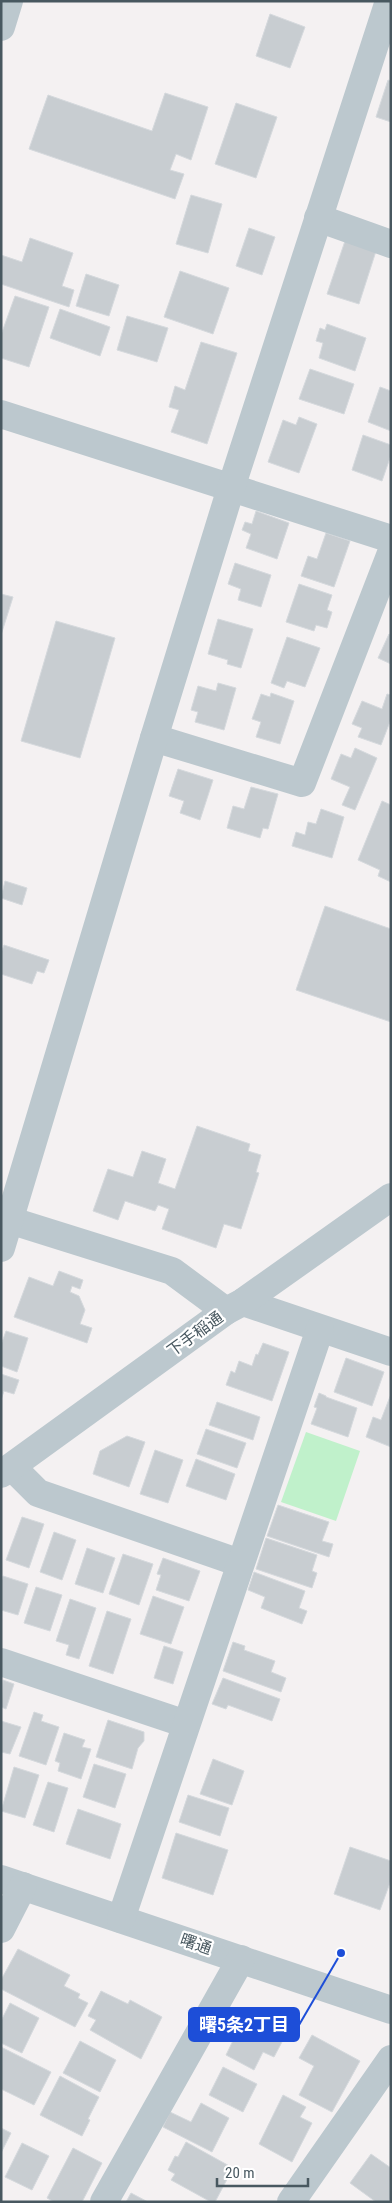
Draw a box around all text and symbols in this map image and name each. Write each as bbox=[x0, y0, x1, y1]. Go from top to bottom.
street label: 下手稲通 bbox=[164, 1308, 226, 1360]
street label: 曙通 bbox=[178, 1930, 214, 1958]
callout: 曙5条2丁目 bbox=[189, 2008, 299, 2041]
text: 曙5条2丁目 bbox=[199, 2014, 289, 2035]
scale bar bbox=[217, 2156, 308, 2188]
text: 20 m bbox=[225, 2164, 255, 2182]

